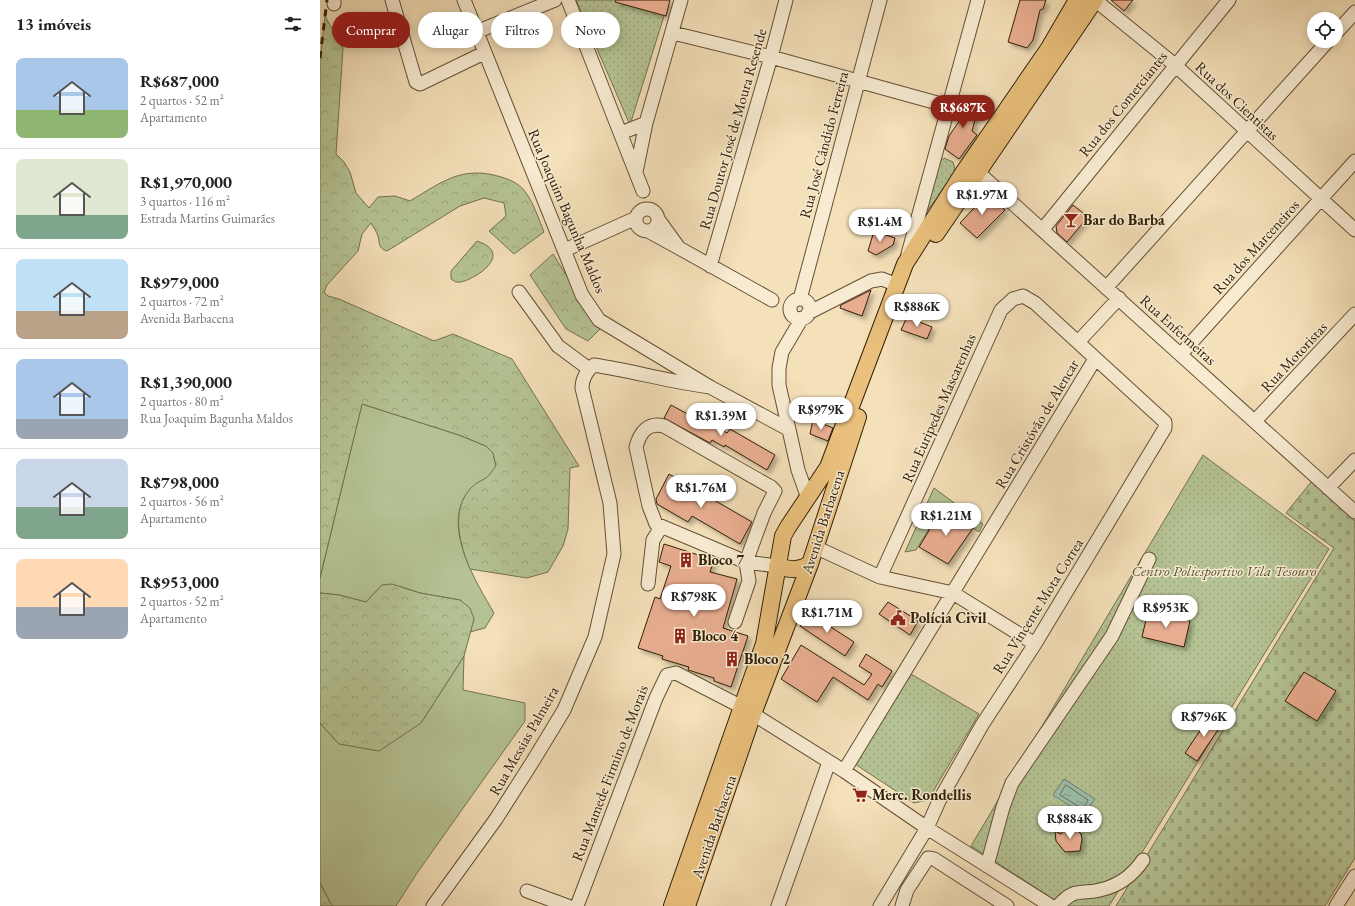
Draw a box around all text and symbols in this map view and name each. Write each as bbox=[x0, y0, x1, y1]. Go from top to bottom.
chip: Comprar bbox=[332, 12, 410, 48]
chip: Alugar bbox=[418, 12, 483, 48]
chip: Filtros bbox=[491, 12, 553, 48]
chip: Novo bbox=[561, 12, 620, 48]
map controls bbox=[1307, 12, 1343, 48]
button: locate bbox=[1307, 12, 1343, 48]
text: 13 imóveis bbox=[16, 13, 91, 35]
icon: filters bbox=[282, 13, 304, 35]
street label: Rua Doutor José de Moura Resende bbox=[695, 26, 770, 232]
street label: Rua dos Comerciantes bbox=[1074, 47, 1171, 160]
street label: Rua dos Cientistas bbox=[1192, 57, 1283, 144]
street label: Rua José Cândido Ferreira bbox=[795, 69, 852, 220]
text: R$687,000 bbox=[140, 70, 219, 92]
icon: home bbox=[48, 74, 96, 122]
text: 2 quartos · 52 m² bbox=[140, 92, 224, 109]
pin: R$687K bbox=[930, 95, 996, 129]
text: R$687K bbox=[940, 99, 986, 116]
text: Apartamento bbox=[140, 109, 207, 126]
street label: Rua Joaquim Bagunha Maldos bbox=[524, 126, 611, 296]
text: R$1,970,000 bbox=[140, 171, 232, 193]
icon: home bbox=[48, 175, 96, 223]
pin: R$1.97M bbox=[945, 182, 1019, 216]
text: R$1.97M bbox=[956, 186, 1008, 203]
text: 3 quartos · 116 m² bbox=[140, 193, 230, 210]
street label: Rua dos Marceneiros bbox=[1208, 195, 1303, 298]
pin: R$1.4M bbox=[847, 209, 913, 243]
text: Estrada Martins Guimarães bbox=[140, 210, 275, 227]
place label: Bar do Barba bbox=[1083, 210, 1165, 229]
bar icon: Bar do Barba bbox=[1062, 211, 1080, 229]
text: R$1.4M bbox=[858, 213, 902, 230]
text: R$979,000 bbox=[140, 271, 219, 293]
icon: home bbox=[48, 275, 96, 323]
street label: Rua Enfermeiras bbox=[1136, 290, 1221, 369]
text: 2 quartos · 72 m² bbox=[140, 293, 224, 310]
pin: R$886K bbox=[884, 294, 950, 328]
text: R$886K bbox=[894, 298, 940, 315]
text: Avenida Barbacena bbox=[140, 310, 234, 327]
street label: Rua Motoristas bbox=[1256, 317, 1331, 396]
street label: Rua Euripedes Mascarenhas bbox=[897, 330, 980, 485]
street label: Rua Cristóvão de Alencar bbox=[990, 356, 1083, 492]
text: R$1,390,000 bbox=[140, 371, 232, 393]
icon: home bbox=[48, 375, 96, 423]
text: 2 quartos · 80 m² bbox=[140, 393, 224, 410]
pin: R$979K bbox=[788, 397, 854, 431]
text: R$979K bbox=[798, 401, 844, 418]
pin: R$1.39M bbox=[684, 403, 758, 437]
text: R$1.39M bbox=[695, 407, 747, 424]
text: Rua Joaquim Bagunha Maldos bbox=[140, 410, 293, 427]
street label: Avenida Barbacena bbox=[796, 467, 848, 577]
text: R$798,000 bbox=[140, 471, 219, 493]
icon: home bbox=[48, 475, 96, 523]
pin: R$1.76M bbox=[664, 475, 738, 509]
text: R$1.76M bbox=[675, 479, 727, 496]
text: 2 quartos · 56 m² bbox=[140, 493, 224, 510]
pin: R$1.21M bbox=[909, 503, 983, 537]
text: R$1.21M bbox=[920, 507, 972, 524]
text: Apartamento bbox=[140, 510, 207, 527]
street label: Rua Vincente Mota Correa bbox=[988, 534, 1087, 677]
place label: Bloco 7 bbox=[698, 550, 744, 569]
building icon: Bloco 7 bbox=[677, 551, 695, 569]
park label: Centro Poliesportivo Vila Tesouro bbox=[1132, 561, 1317, 580]
text: R$953,000 bbox=[140, 571, 219, 593]
icon: home bbox=[48, 575, 96, 623]
pin: R$798K bbox=[661, 584, 727, 618]
text: R$798K bbox=[671, 588, 717, 605]
text: 2 quartos · 52 m² bbox=[140, 593, 224, 610]
pin: R$953K bbox=[1133, 595, 1199, 629]
text: R$953K bbox=[1143, 599, 1189, 616]
pin: R$1.71M bbox=[790, 600, 864, 634]
text: R$1.71M bbox=[801, 604, 853, 621]
place label: Polícia Civil bbox=[910, 608, 987, 627]
public building icon: Polícia Civil bbox=[889, 609, 907, 627]
text: Apartamento bbox=[140, 610, 207, 627]
place label: Bloco 4 bbox=[692, 626, 739, 645]
building icon: Bloco 4 bbox=[671, 627, 689, 645]
place label: Bloco 2 bbox=[744, 649, 790, 668]
building icon: Bloco 2 bbox=[723, 650, 741, 668]
street label: Rua Mamede Firmino de Morais bbox=[567, 682, 652, 864]
street label: Rua Messias Palmeira bbox=[485, 683, 563, 799]
pin: R$796K bbox=[1171, 704, 1237, 738]
text: R$796K bbox=[1181, 708, 1227, 725]
street label: Avenida Barbacena bbox=[687, 773, 740, 882]
place label: Merc. Rondellis bbox=[872, 785, 971, 804]
supermarket icon: Merc. Rondellis bbox=[851, 786, 869, 804]
pin: R$884K bbox=[1037, 806, 1103, 840]
text: R$884K bbox=[1047, 810, 1093, 827]

